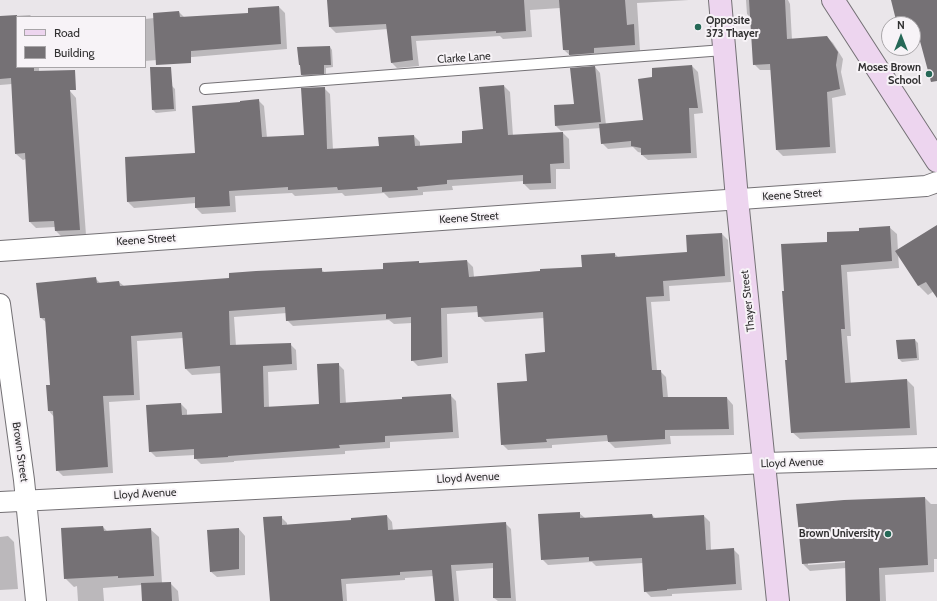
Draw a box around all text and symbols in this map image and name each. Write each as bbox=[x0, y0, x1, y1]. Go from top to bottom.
place label: Opposite 373 Thayer bbox=[706, 14, 758, 40]
legend bbox=[16, 16, 146, 68]
north arrow bbox=[881, 16, 921, 56]
text: N bbox=[897, 18, 905, 32]
marker: Opposite 373 Thayer bbox=[693, 22, 703, 32]
text: Road bbox=[54, 25, 80, 40]
text: Building bbox=[54, 45, 95, 60]
street label: Clarke Lane bbox=[437, 50, 491, 66]
place label: Moses Brown School bbox=[858, 61, 921, 87]
marker: Moses Brown School bbox=[924, 69, 934, 79]
street label: Keene Street bbox=[762, 186, 822, 204]
street label: Keene Street bbox=[439, 209, 499, 227]
street label: Keene Street bbox=[116, 231, 176, 249]
street label: Thayer Street bbox=[738, 269, 758, 333]
street label: Brown Street bbox=[9, 421, 31, 483]
street label: Lloyd Avenue bbox=[760, 455, 824, 471]
street label: Lloyd Avenue bbox=[436, 470, 500, 486]
street label: Lloyd Avenue bbox=[113, 486, 177, 502]
place label: Brown University bbox=[799, 527, 880, 541]
marker: Brown University bbox=[883, 529, 893, 539]

